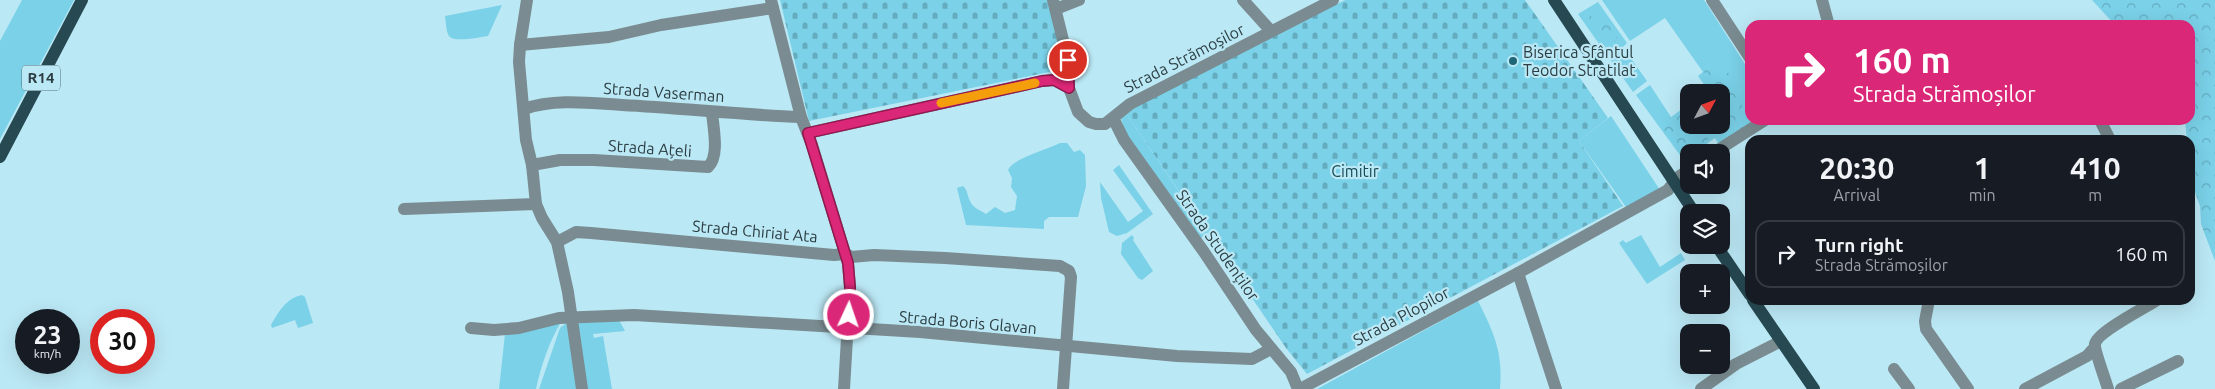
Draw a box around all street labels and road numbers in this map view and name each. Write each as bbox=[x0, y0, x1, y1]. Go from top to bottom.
street label: Strada Strămoșilor bbox=[1121, 20, 1247, 96]
road number: R14 bbox=[22, 66, 60, 90]
street label: Strada Vaserman bbox=[603, 79, 725, 105]
street label: Strada Ațeli bbox=[608, 136, 692, 160]
street label: Strada Studenților bbox=[1173, 186, 1263, 304]
street label: Strada Chiriat Ata bbox=[691, 217, 819, 245]
street label: Strada Plopilor bbox=[1350, 283, 1452, 349]
street label: Strada Boris Glavan bbox=[898, 307, 1038, 337]

